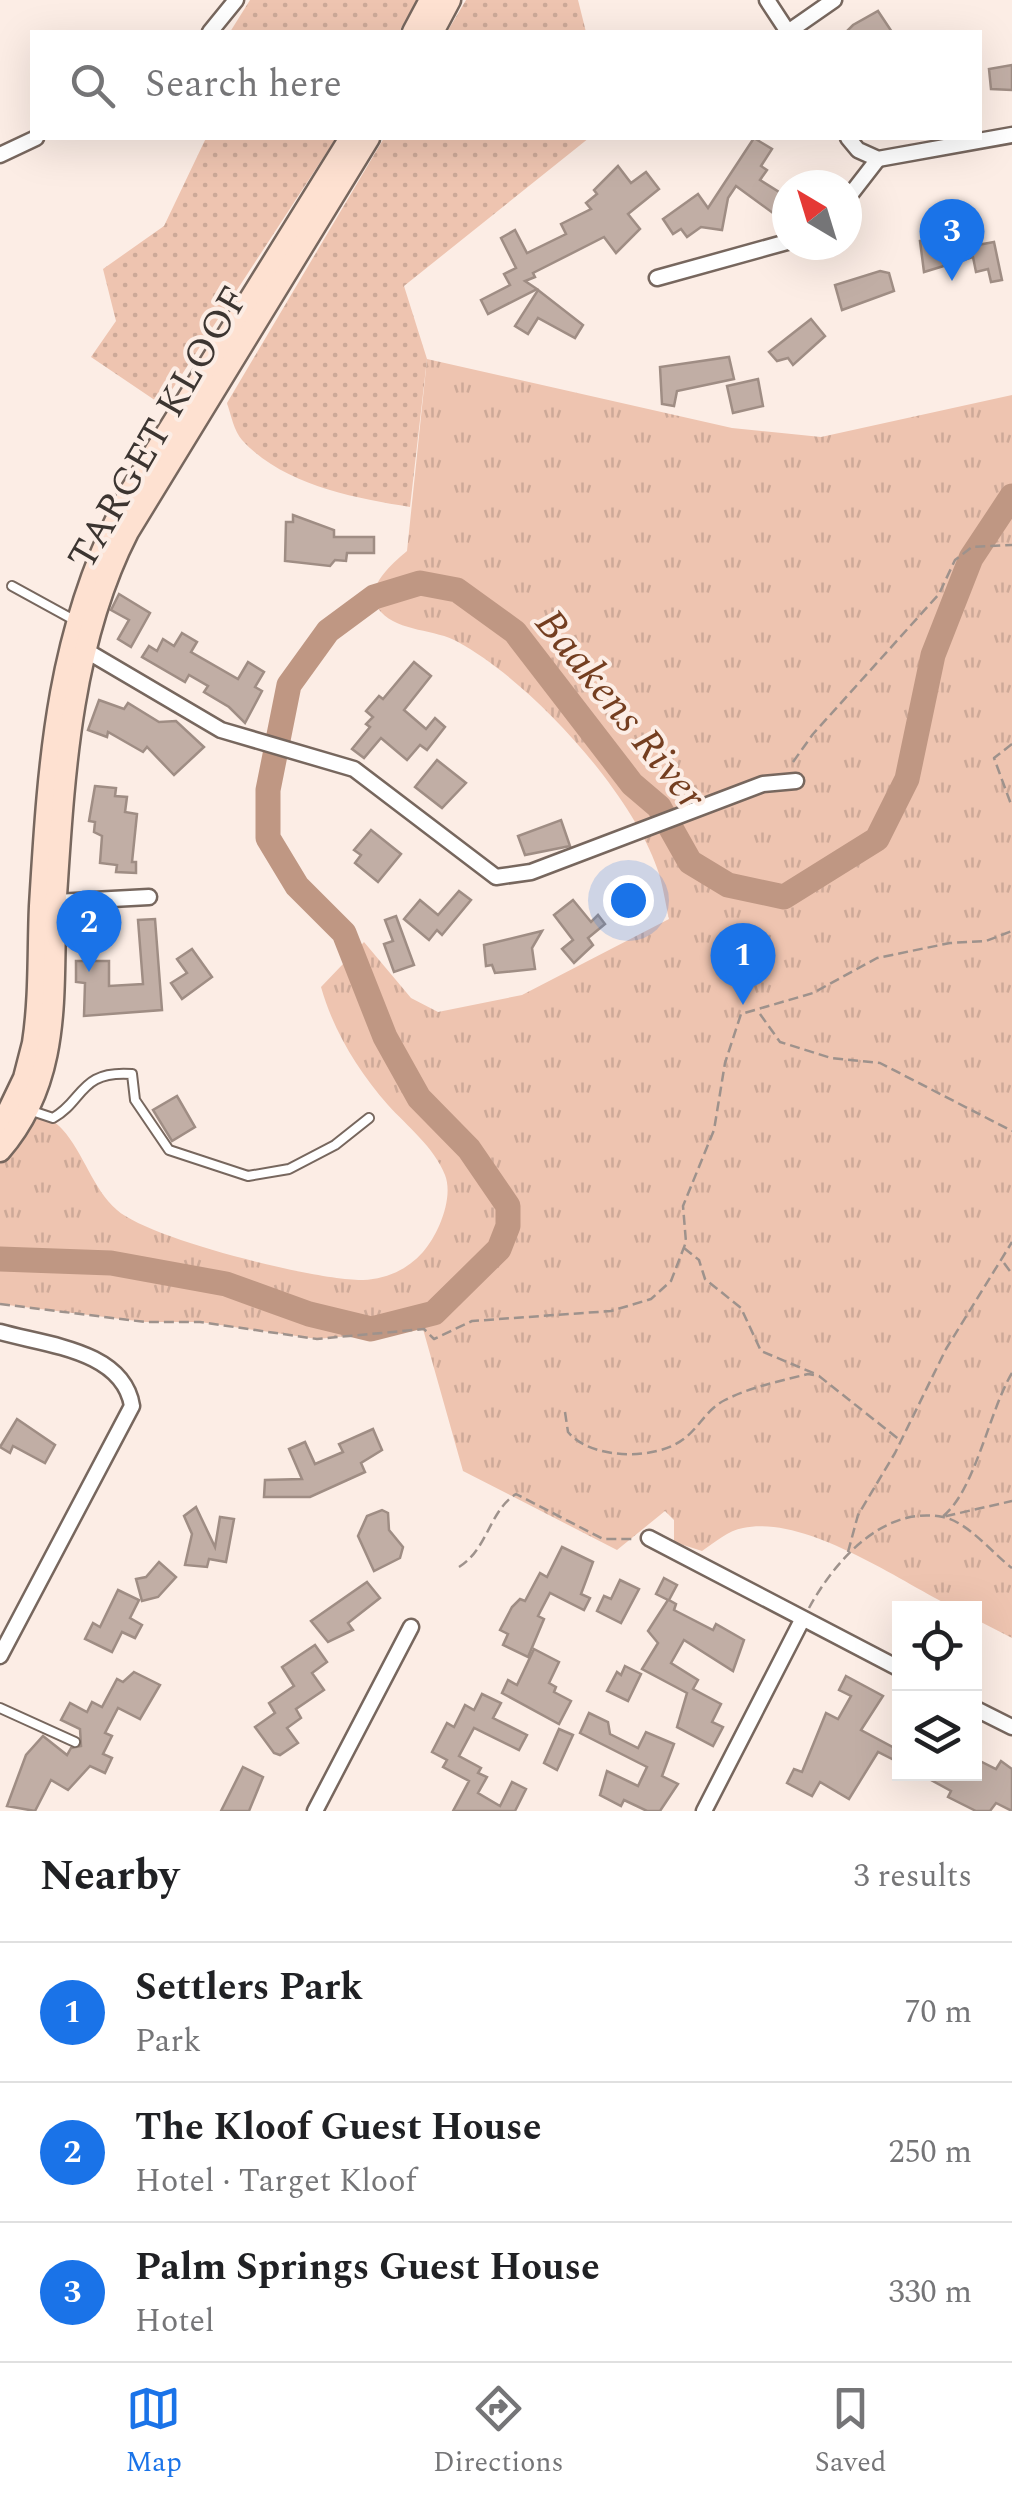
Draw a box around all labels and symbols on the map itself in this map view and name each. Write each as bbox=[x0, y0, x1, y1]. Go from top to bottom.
north arrow bbox=[772, 170, 862, 260]
pin: 3 bbox=[920, 198, 984, 281]
street label: TARGET KLOOF bbox=[53, 275, 265, 582]
water label: Baakens River bbox=[519, 595, 721, 824]
your location bbox=[603, 875, 654, 926]
pin: 2 bbox=[56, 890, 122, 972]
pin: 1 bbox=[710, 922, 776, 1005]

